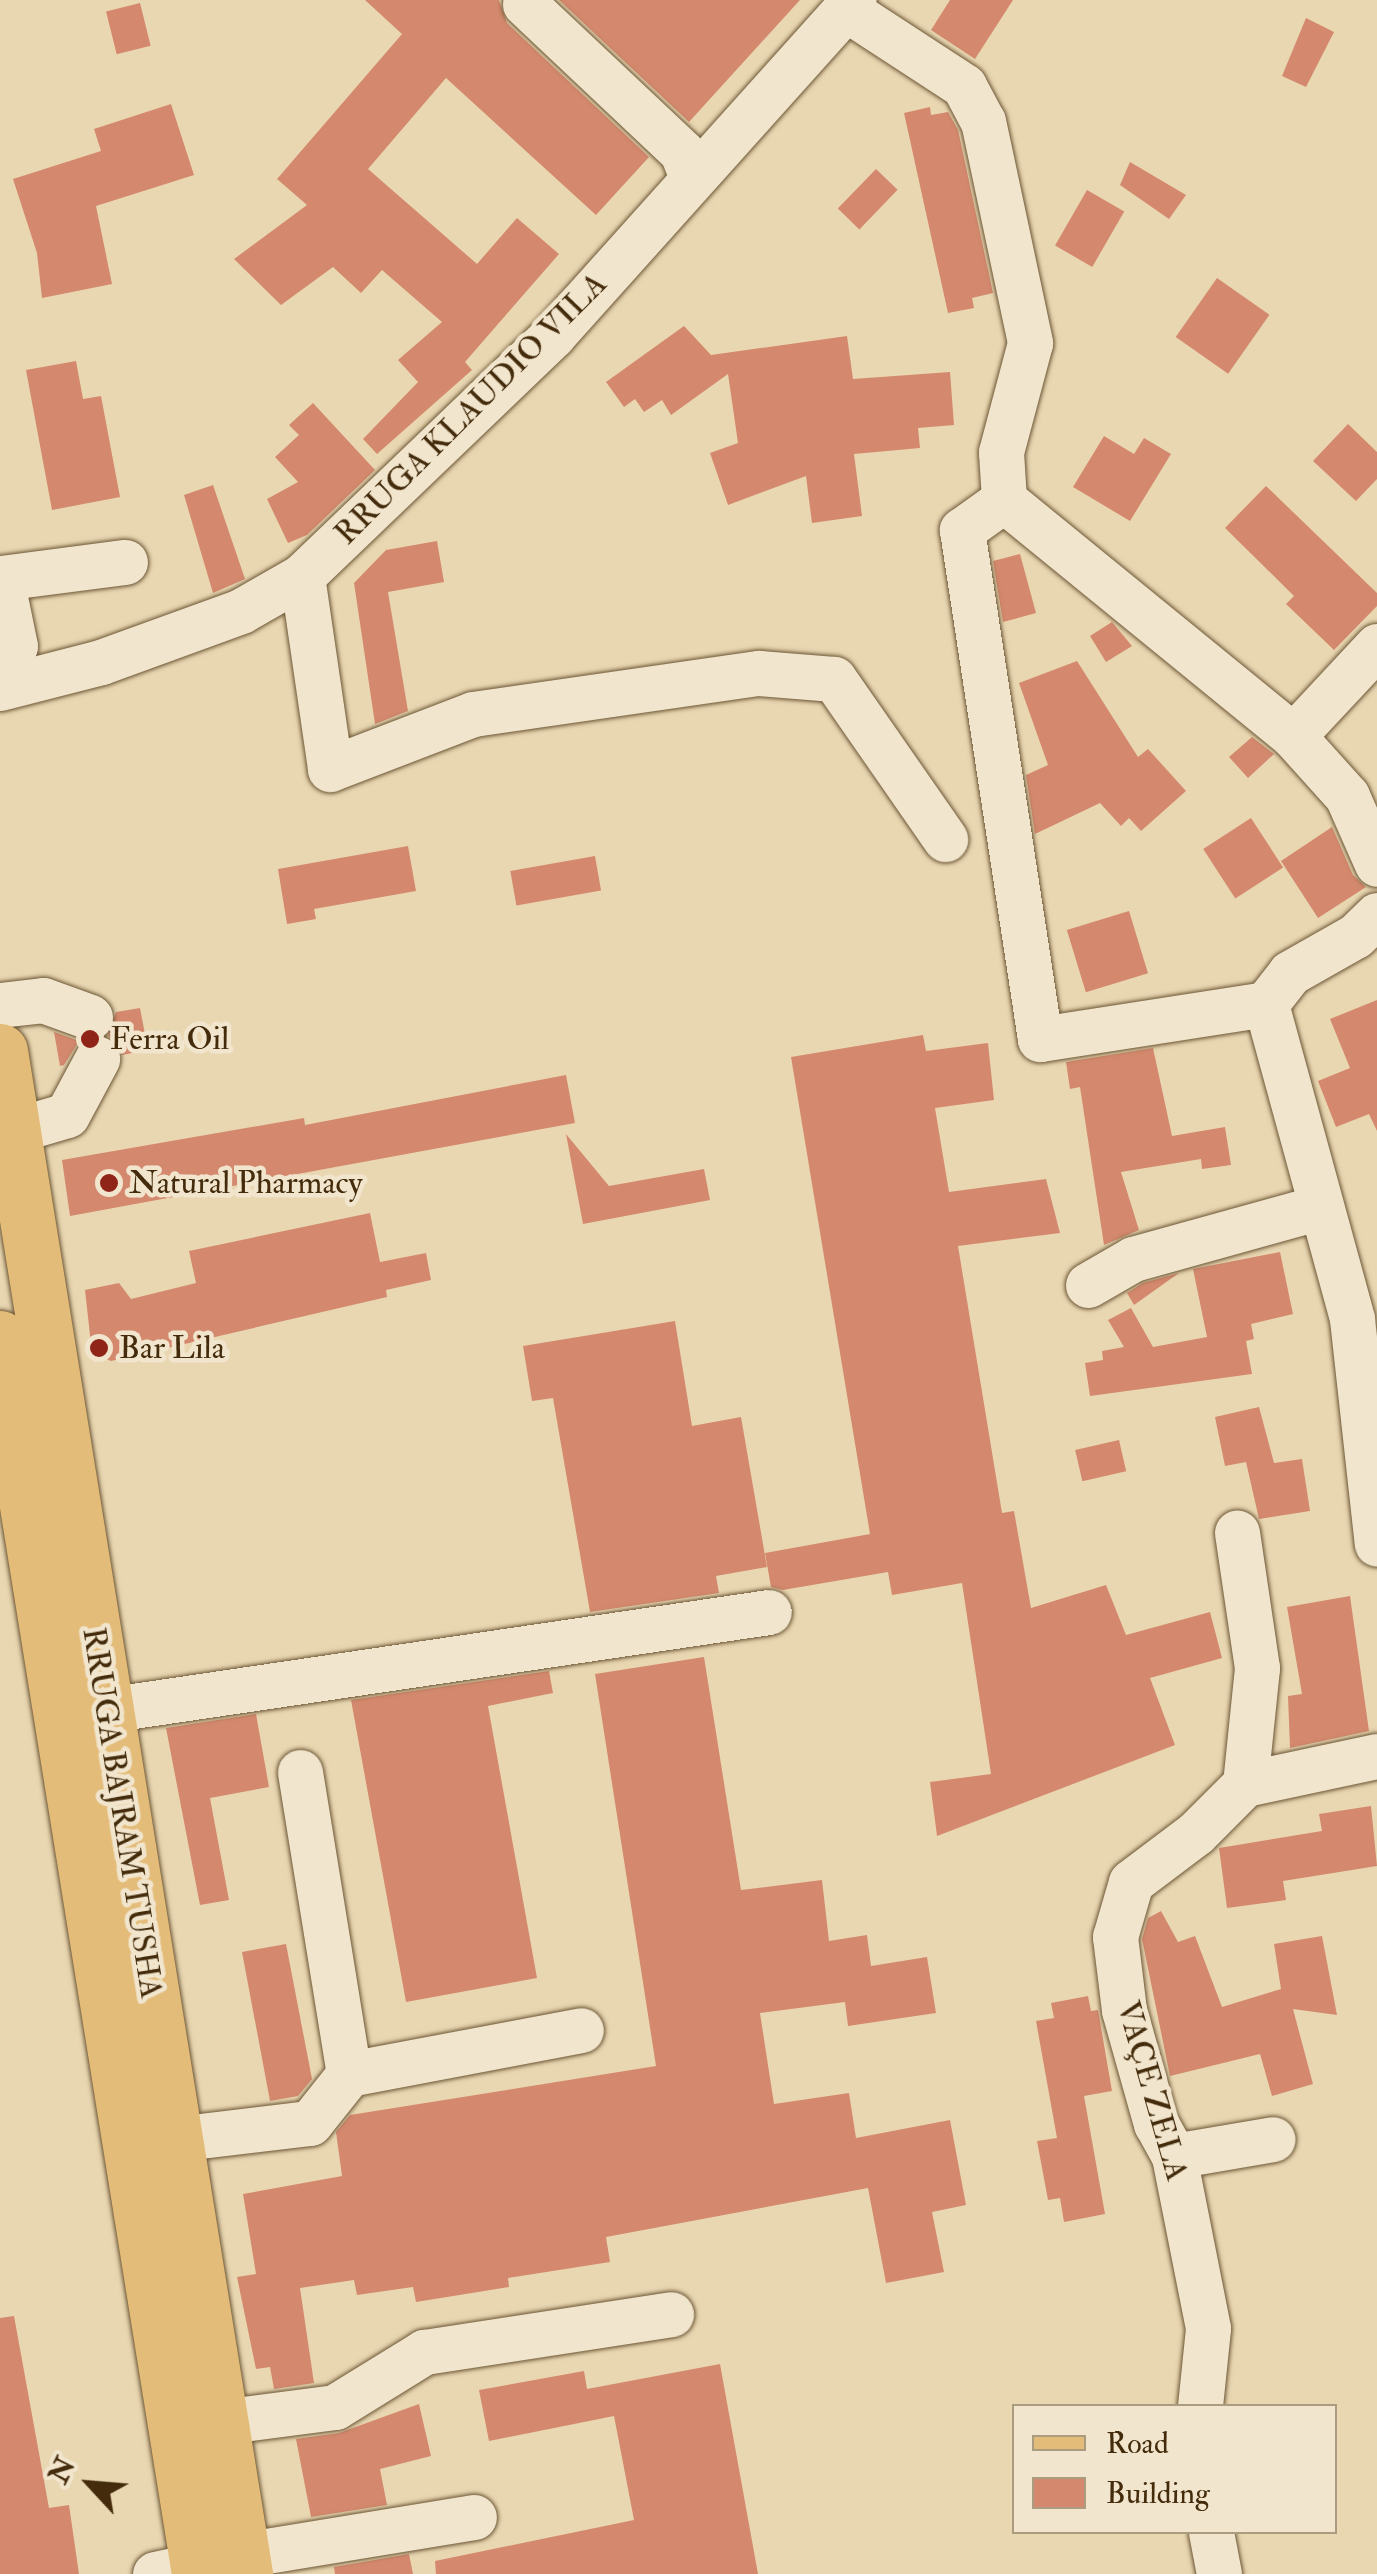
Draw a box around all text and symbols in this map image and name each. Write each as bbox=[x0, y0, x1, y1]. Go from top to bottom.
street label: RRUGA KLAUDIO VILA bbox=[327, 265, 615, 553]
place label: Ferra Oil bbox=[110, 1020, 229, 1058]
marker: Ferra Oil bbox=[79, 1028, 101, 1050]
place label: Natural Pharmacy bbox=[129, 1164, 363, 1202]
marker: Natural Pharmacy bbox=[98, 1172, 120, 1194]
place label: Bar Lila bbox=[119, 1329, 225, 1367]
marker: Bar Lila bbox=[88, 1337, 110, 1359]
street label: RRUGA BAJRAM TUSHA bbox=[74, 1625, 170, 2001]
street label: VAÇE ZELA bbox=[1108, 1997, 1196, 2185]
legend bbox=[1012, 2404, 1337, 2534]
text: Road bbox=[1106, 2425, 1169, 2462]
north arrow bbox=[40, 2434, 140, 2534]
text: N bbox=[41, 2452, 84, 2490]
text: Building bbox=[1106, 2475, 1210, 2512]

